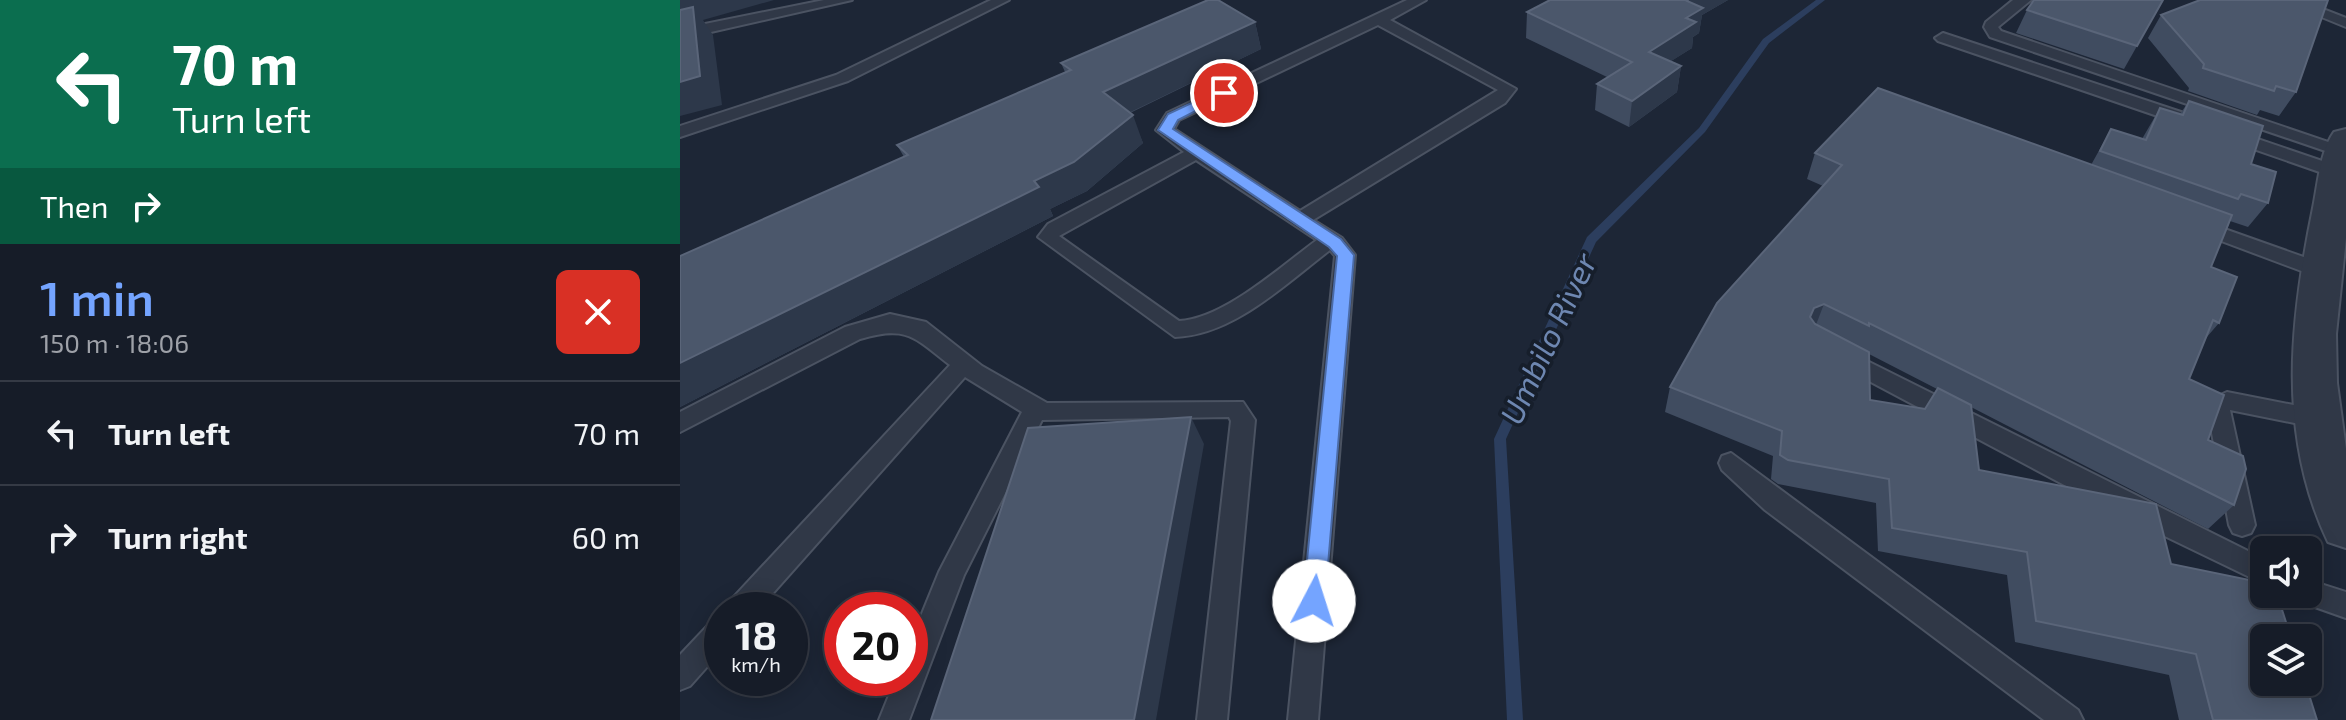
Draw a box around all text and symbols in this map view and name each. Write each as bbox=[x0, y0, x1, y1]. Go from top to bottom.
text: 70 m bbox=[172, 29, 298, 96]
icon: left bbox=[40, 32, 144, 136]
pin bbox=[1190, 59, 1258, 127]
icon: arrive bbox=[1202, 71, 1246, 115]
text: Turn left bbox=[172, 97, 311, 140]
icon: right bbox=[124, 184, 168, 228]
text: Then bbox=[40, 188, 108, 224]
water label: Umbilo River bbox=[1491, 245, 1604, 430]
text: 1 min bbox=[40, 268, 154, 326]
button: close bbox=[556, 270, 640, 354]
text: 150 m · 18:06 bbox=[40, 327, 189, 358]
icon: left bbox=[40, 411, 84, 455]
text: Turn left bbox=[108, 415, 230, 451]
text: 70 m bbox=[574, 415, 640, 451]
icon: right bbox=[40, 515, 84, 559]
text: Turn right bbox=[108, 519, 248, 555]
text: 60 m bbox=[572, 519, 640, 555]
map controls bbox=[2250, 536, 2322, 696]
button: sound bbox=[2250, 536, 2322, 608]
position arrow bbox=[1272, 559, 1356, 643]
speed limit sign: 20 bbox=[824, 592, 928, 696]
text: 18 bbox=[735, 610, 777, 658]
button: layers bbox=[2250, 624, 2322, 696]
text: km/h bbox=[731, 652, 781, 676]

